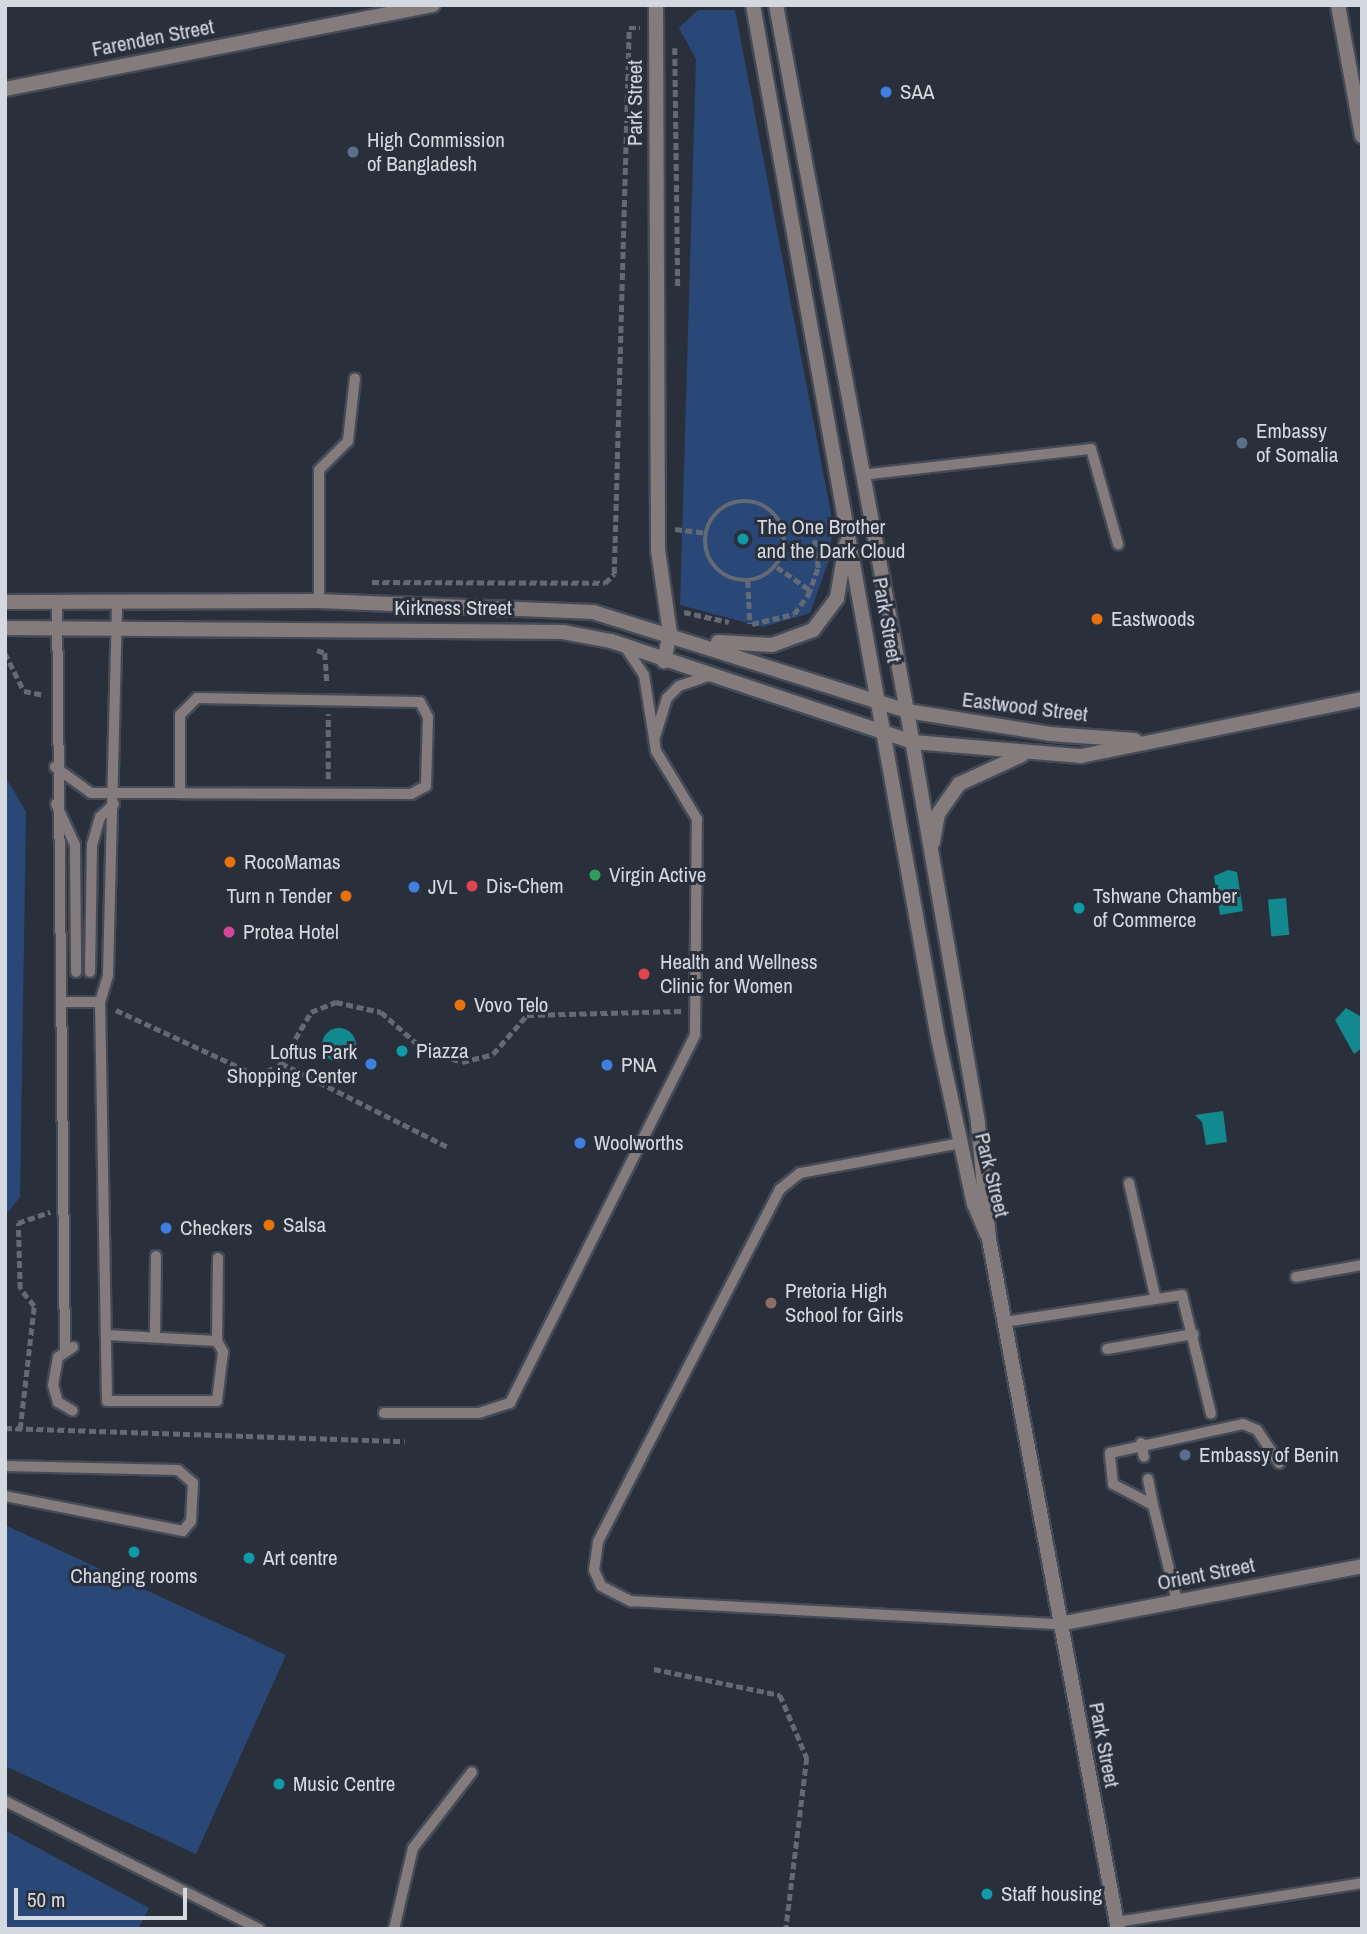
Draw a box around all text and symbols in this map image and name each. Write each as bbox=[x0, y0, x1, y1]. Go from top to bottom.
street label: Farenden Street bbox=[90, 14, 216, 62]
street label: Park Street bbox=[622, 60, 648, 146]
place label: SAA bbox=[900, 79, 934, 105]
marker: SAA bbox=[878, 84, 894, 100]
place label: High Commission of Bangladesh bbox=[367, 127, 505, 177]
marker: High Commission of Bangladesh bbox=[345, 144, 361, 160]
place label: Embassy of Somalia bbox=[1256, 418, 1338, 468]
marker: Embassy of Somalia bbox=[1234, 435, 1250, 451]
place label: The One Brother and the Dark Cloud bbox=[757, 514, 905, 564]
marker: The One Brother and the Dark Cloud bbox=[735, 531, 751, 547]
street label: Park Street bbox=[867, 575, 907, 665]
street label: Kirkness Street bbox=[394, 595, 512, 621]
place label: Eastwoods bbox=[1111, 606, 1195, 632]
marker: Eastwoods bbox=[1089, 611, 1105, 627]
street label: Eastwood Street bbox=[961, 687, 1089, 727]
place label: RocoMamas bbox=[244, 849, 341, 875]
marker: RocoMamas bbox=[222, 854, 238, 870]
place label: Virgin Active bbox=[609, 862, 707, 888]
marker: Virgin Active bbox=[587, 867, 603, 883]
place label: Dis-Chem bbox=[486, 873, 563, 899]
place label: JVL bbox=[428, 874, 458, 900]
marker: Dis-Chem bbox=[464, 878, 480, 894]
marker: JVL bbox=[406, 879, 422, 895]
place label: Turn n Tender bbox=[226, 883, 332, 909]
place label: Tshwane Chamber of Commerce bbox=[1093, 883, 1237, 933]
marker: Turn n Tender bbox=[338, 888, 354, 904]
marker: Tshwane Chamber of Commerce bbox=[1071, 900, 1087, 916]
place label: Protea Hotel bbox=[243, 919, 339, 945]
marker: Protea Hotel bbox=[221, 924, 237, 940]
place label: Health and Wellness Clinic for Women bbox=[660, 949, 818, 999]
marker: Health and Wellness Clinic for Women bbox=[634, 964, 654, 984]
place label: Vovo Telo bbox=[474, 992, 549, 1018]
marker: Vovo Telo bbox=[452, 997, 468, 1013]
place label: Piazza bbox=[416, 1038, 469, 1064]
place label: Loftus Park Shopping Center bbox=[227, 1039, 357, 1089]
marker: Piazza bbox=[394, 1043, 410, 1059]
place label: PNA bbox=[621, 1052, 656, 1078]
marker: Loftus Park Shopping Center bbox=[363, 1056, 379, 1072]
marker: PNA bbox=[599, 1057, 615, 1073]
place label: Woolworths bbox=[594, 1130, 684, 1156]
street label: Park Street bbox=[969, 1130, 1015, 1220]
marker: Woolworths bbox=[572, 1135, 588, 1151]
place label: Salsa bbox=[283, 1212, 326, 1238]
place label: Checkers bbox=[180, 1215, 253, 1241]
marker: Salsa bbox=[261, 1217, 277, 1233]
marker: Checkers bbox=[158, 1220, 174, 1236]
place label: Pretoria High School for Girls bbox=[785, 1278, 904, 1328]
marker: Pretoria High School for Girls bbox=[763, 1295, 779, 1311]
place label: Embassy of Benin bbox=[1199, 1442, 1339, 1468]
marker: Embassy of Benin bbox=[1177, 1447, 1193, 1463]
marker: Changing rooms bbox=[126, 1544, 142, 1560]
place label: Art centre bbox=[263, 1545, 338, 1571]
marker: Art centre bbox=[241, 1550, 257, 1566]
street label: Orient Street bbox=[1155, 1552, 1257, 1596]
place label: Changing rooms bbox=[70, 1563, 198, 1589]
street label: Park Street bbox=[1083, 1700, 1125, 1790]
place label: Music Centre bbox=[293, 1771, 395, 1797]
marker: Music Centre bbox=[271, 1776, 287, 1792]
scale bar bbox=[18, 1874, 191, 1918]
place label: Staff housing bbox=[1001, 1881, 1102, 1907]
text: 50 m bbox=[27, 1885, 65, 1914]
marker: Staff housing bbox=[979, 1886, 995, 1902]

